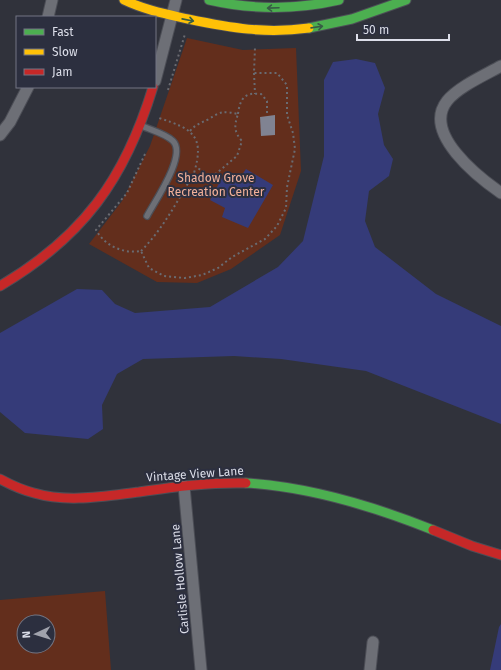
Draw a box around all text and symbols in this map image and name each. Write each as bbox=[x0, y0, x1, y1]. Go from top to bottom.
one-way arrow bbox=[267, 5, 280, 12]
legend bbox=[16, 16, 156, 88]
one-way arrow bbox=[181, 16, 194, 24]
scale bar bbox=[357, 16, 449, 42]
one-way arrow bbox=[310, 23, 323, 31]
text: 50 m bbox=[363, 23, 389, 37]
text: Fast bbox=[52, 25, 74, 39]
text: Slow bbox=[52, 45, 78, 59]
text: Jam bbox=[52, 65, 72, 79]
park label: Shadow Grove Recreation Center bbox=[168, 171, 265, 199]
street label: Vintage View Lane bbox=[146, 464, 244, 484]
street label: Carlisle Hollow Lane bbox=[168, 523, 192, 635]
north arrow bbox=[16, 614, 56, 654]
text: N bbox=[20, 631, 33, 639]

